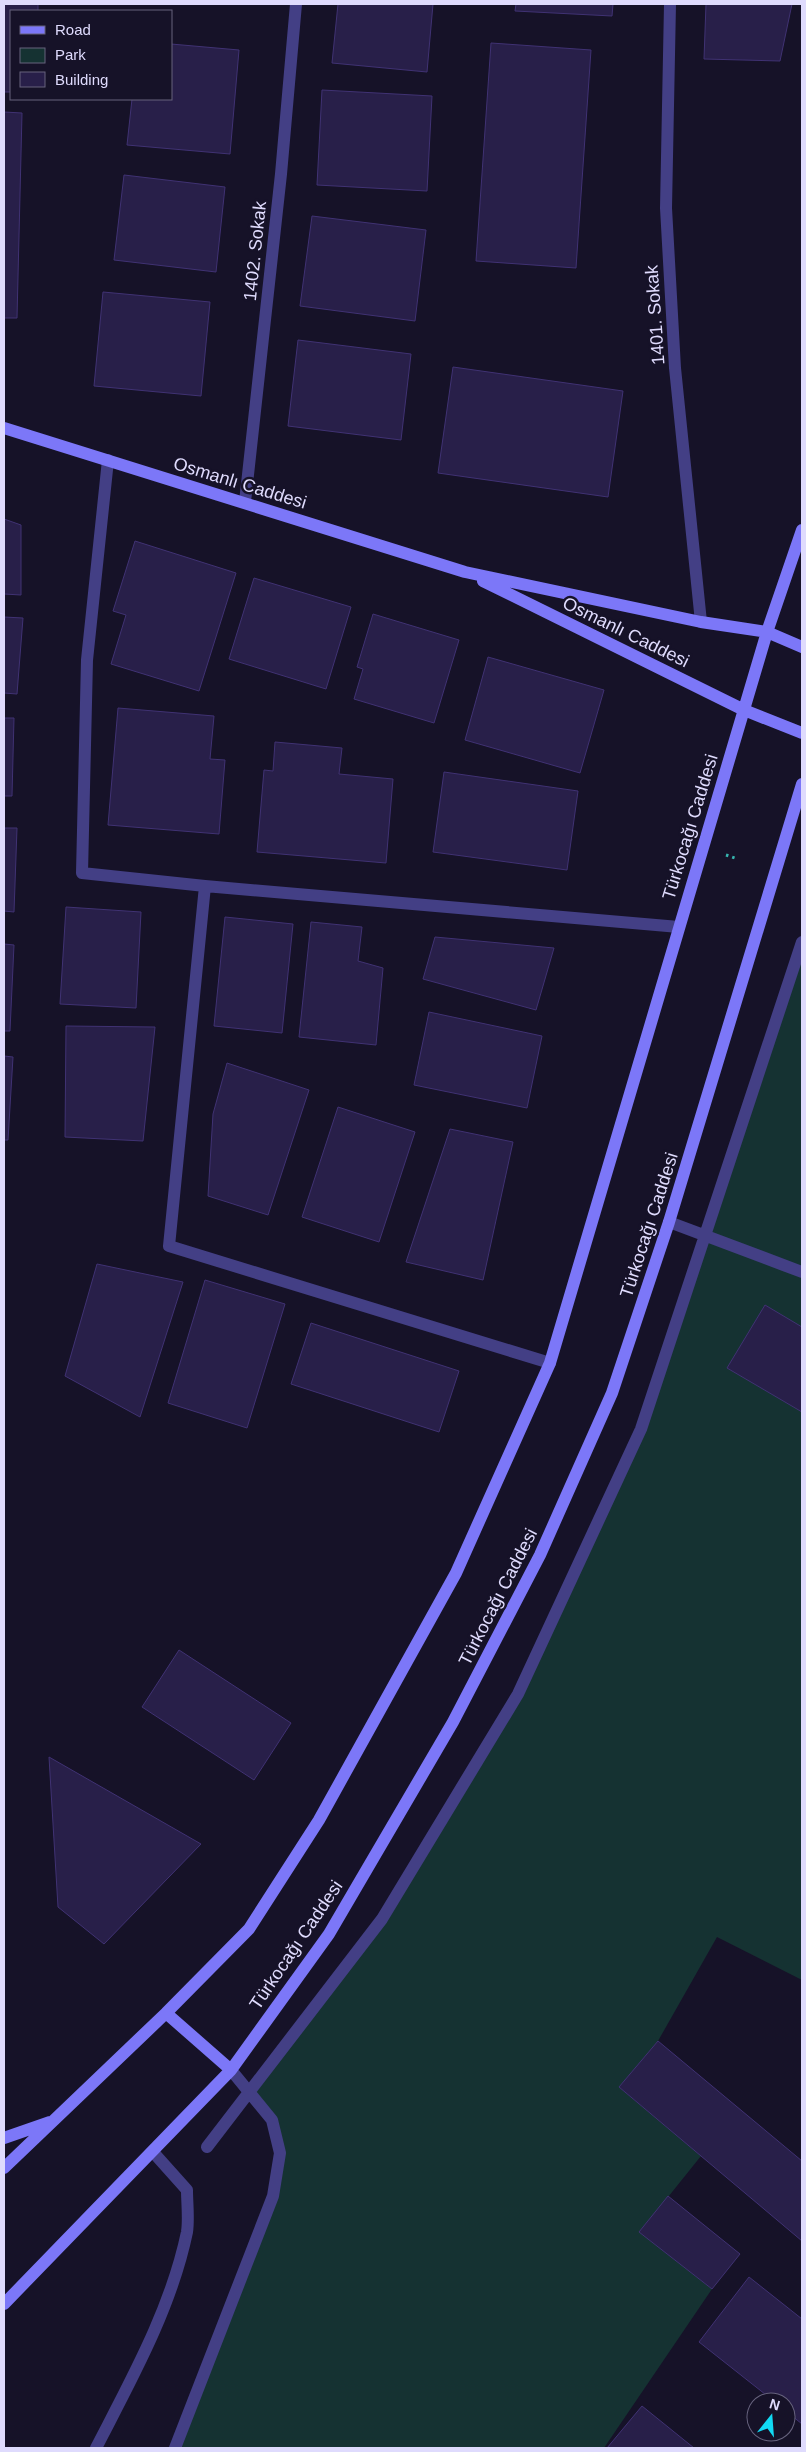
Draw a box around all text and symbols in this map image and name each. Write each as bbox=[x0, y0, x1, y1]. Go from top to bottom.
legend bbox=[10, 10, 172, 100]
text: Road bbox=[55, 21, 91, 38]
text: Park bbox=[55, 46, 86, 63]
text: Building bbox=[55, 71, 108, 88]
street label: 1402. Sokak bbox=[240, 199, 270, 302]
street label: 1401. Sokak bbox=[641, 263, 668, 366]
street label: Osmanlı Caddesi bbox=[171, 453, 309, 513]
street label: Osmanlı Caddesi bbox=[560, 593, 692, 671]
street label: Türkocağı Caddesi bbox=[658, 752, 722, 902]
street label: Türkocağı Caddesi bbox=[616, 1150, 682, 1300]
street label: Türkocağı Caddesi bbox=[455, 1525, 541, 1669]
street label: Türkocağı Caddesi bbox=[245, 1877, 347, 2013]
north arrow bbox=[746, 2392, 796, 2442]
text: N bbox=[768, 2395, 782, 2414]

